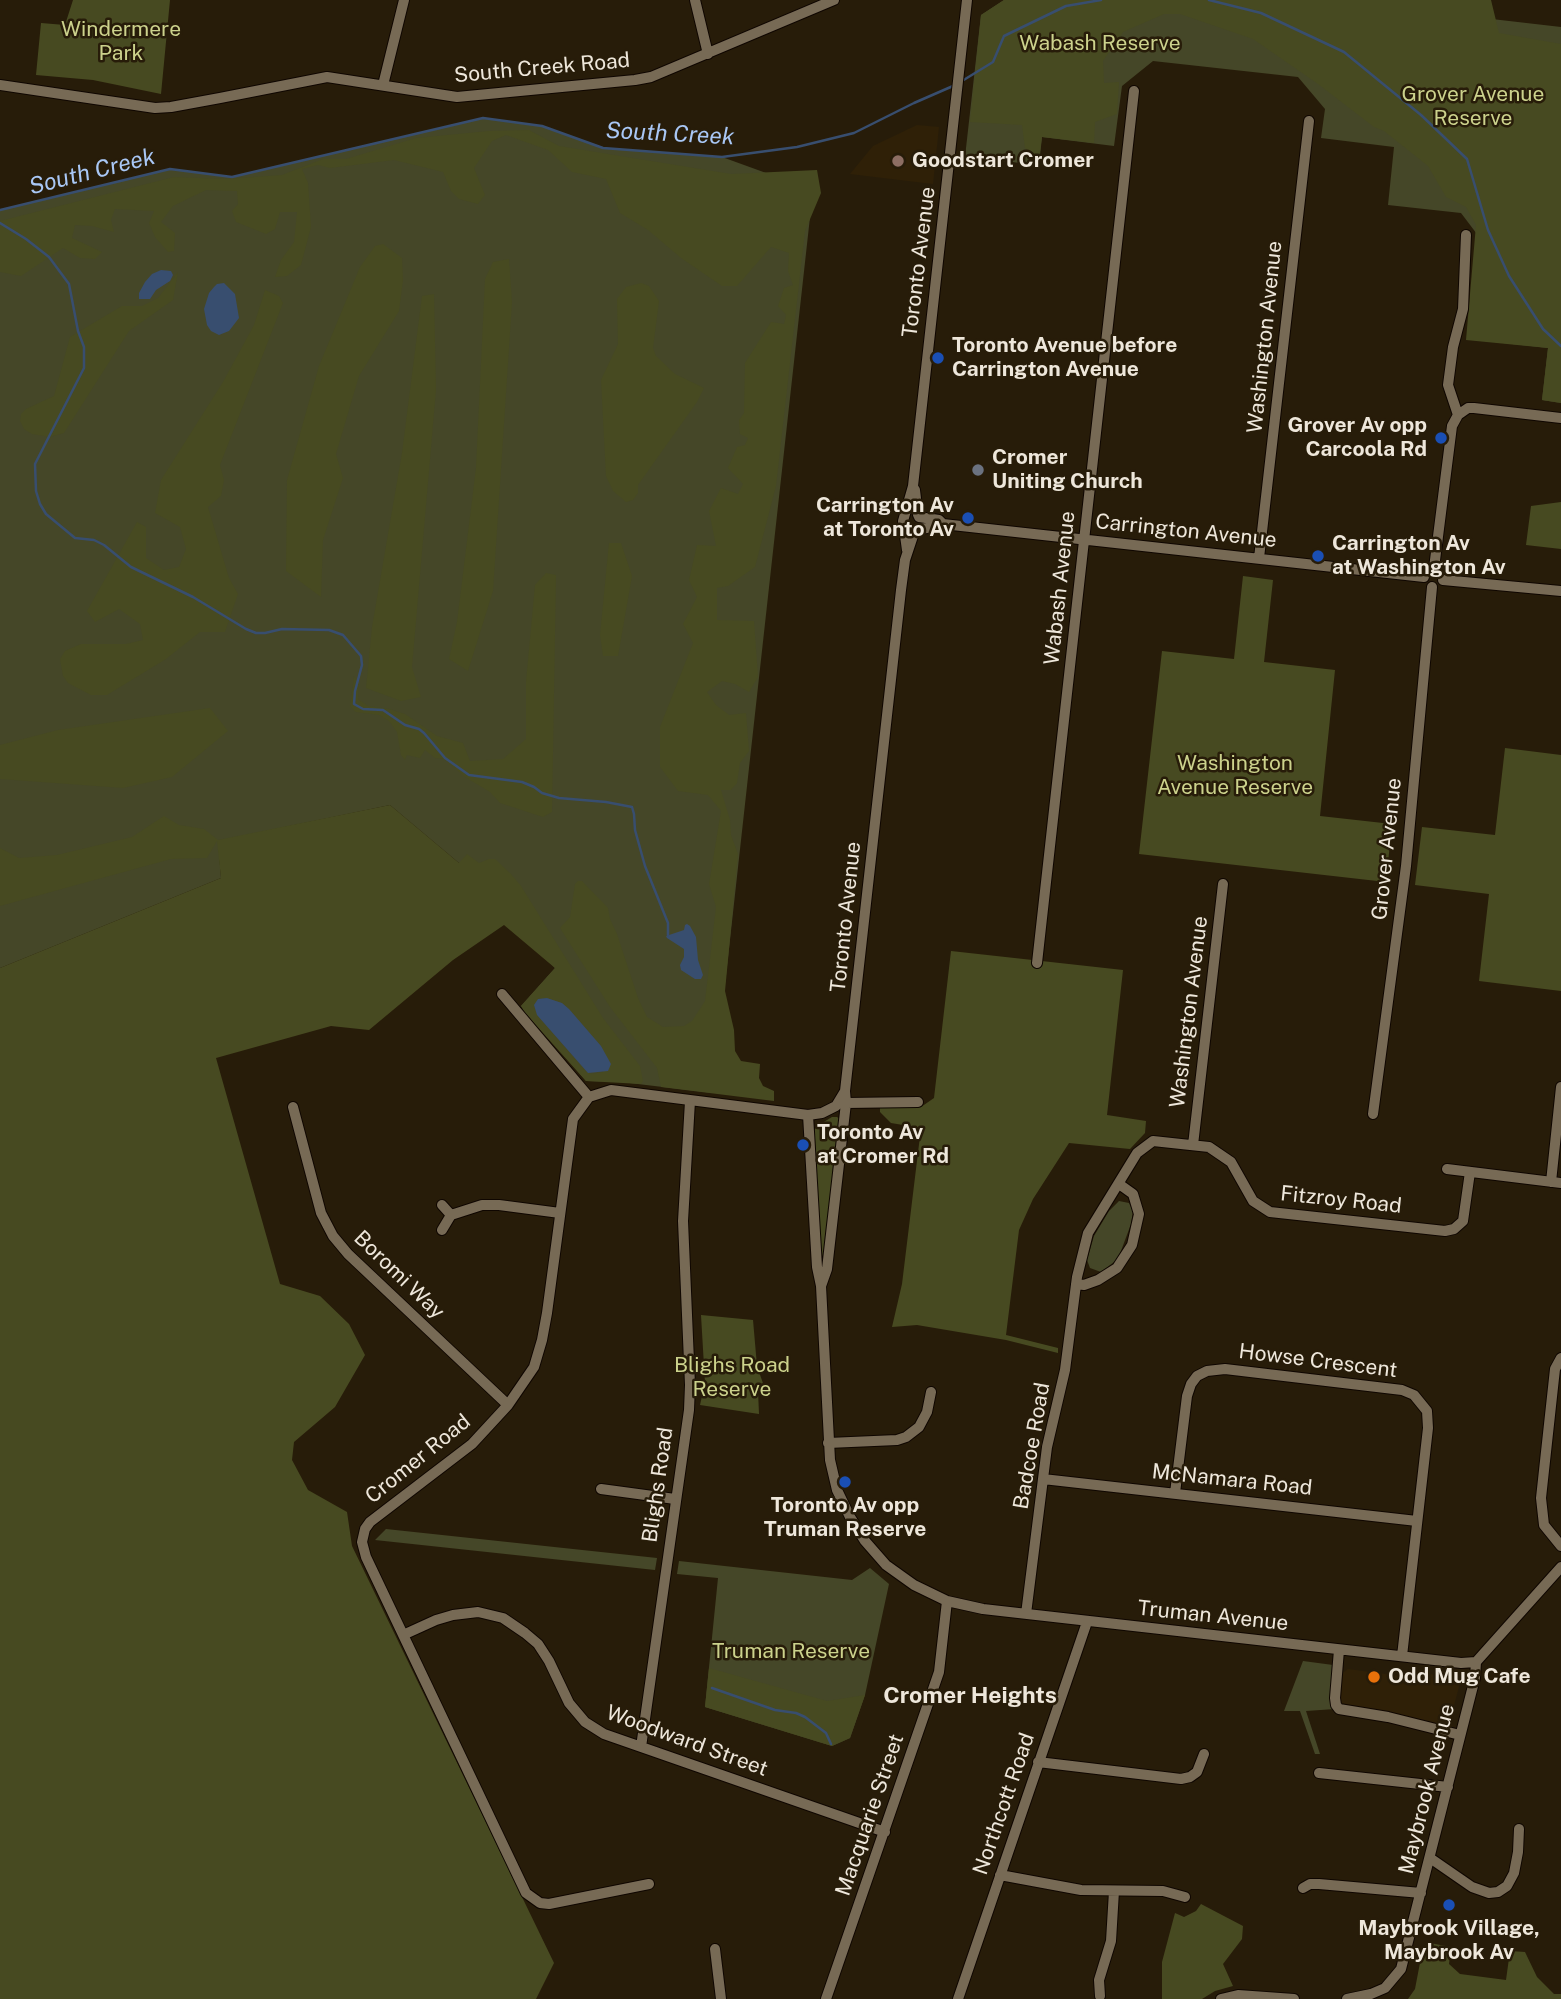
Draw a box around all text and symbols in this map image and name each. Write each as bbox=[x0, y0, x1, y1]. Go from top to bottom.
park label: Windermere Park bbox=[61, 17, 181, 67]
park label: Wabash Reserve bbox=[1019, 31, 1181, 57]
street label: South Creek Road bbox=[453, 48, 631, 88]
park label: Grover Avenue Reserve bbox=[1402, 82, 1544, 132]
water label: South Creek bbox=[605, 117, 735, 151]
water label: South Creek bbox=[26, 143, 158, 201]
place label: Goodstart Cromer bbox=[912, 148, 1094, 174]
marker: Goodstart Cromer bbox=[890, 153, 906, 169]
street label: Toronto Avenue bbox=[897, 185, 941, 339]
street label: Washington Avenue bbox=[1242, 240, 1288, 434]
place label: Toronto Avenue before Carrington Avenue bbox=[952, 333, 1177, 383]
marker: Toronto Avenue before Carrington Avenue bbox=[930, 350, 946, 366]
place label: Grover Av opp Carcoola Rd bbox=[1288, 413, 1427, 463]
marker: Grover Av opp Carcoola Rd bbox=[1433, 430, 1449, 446]
place label: Cromer Uniting Church bbox=[992, 445, 1143, 495]
marker: Cromer Uniting Church bbox=[970, 462, 986, 478]
place label: Carrington Av at Toronto Av bbox=[816, 493, 954, 543]
street label: Carrington Avenue bbox=[1094, 509, 1278, 553]
marker: Carrington Av at Toronto Av bbox=[960, 510, 976, 526]
street label: Wabash Avenue bbox=[1039, 510, 1081, 666]
place label: Carrington Av at Washington Av bbox=[1332, 531, 1506, 581]
marker: Carrington Av at Washington Av bbox=[1310, 548, 1326, 564]
park label: Washington Avenue Reserve bbox=[1157, 751, 1313, 801]
street label: Grover Avenue bbox=[1367, 777, 1407, 921]
street label: Toronto Avenue bbox=[826, 840, 866, 994]
street label: Washington Avenue bbox=[1165, 915, 1213, 1109]
place label: Toronto Av at Cromer Rd bbox=[817, 1120, 949, 1170]
marker: Toronto Av at Cromer Rd bbox=[795, 1137, 811, 1153]
street label: Fitzroy Road bbox=[1279, 1181, 1403, 1219]
street label: Boromi Way bbox=[349, 1226, 449, 1324]
street label: Howse Crescent bbox=[1237, 1339, 1399, 1383]
park label: Blighs Road Reserve bbox=[674, 1353, 790, 1403]
street label: Badcoe Road bbox=[1008, 1381, 1056, 1511]
street label: Cromer Road bbox=[361, 1409, 475, 1509]
street label: Blighs Road bbox=[637, 1426, 679, 1544]
street label: McNamara Road bbox=[1151, 1459, 1313, 1501]
marker: Toronto Av opp Truman Reserve bbox=[837, 1474, 853, 1490]
place label: Toronto Av opp Truman Reserve bbox=[764, 1493, 926, 1543]
street label: Truman Avenue bbox=[1136, 1596, 1290, 1636]
park label: Truman Reserve bbox=[712, 1639, 870, 1665]
place label: Odd Mug Cafe bbox=[1388, 1664, 1530, 1690]
marker: Odd Mug Cafe bbox=[1366, 1669, 1382, 1685]
district label: Cromer Heights bbox=[883, 1682, 1057, 1710]
street label: Woodward Street bbox=[603, 1700, 771, 1782]
street label: Maybrook Avenue bbox=[1394, 1701, 1460, 1877]
street label: Northcott Road bbox=[968, 1730, 1040, 1878]
street label: Macquarie Street bbox=[830, 1731, 910, 1899]
marker: Maybrook Village, Maybrook Av bbox=[1441, 1897, 1457, 1913]
place label: Maybrook Village, Maybrook Av bbox=[1358, 1916, 1540, 1966]

